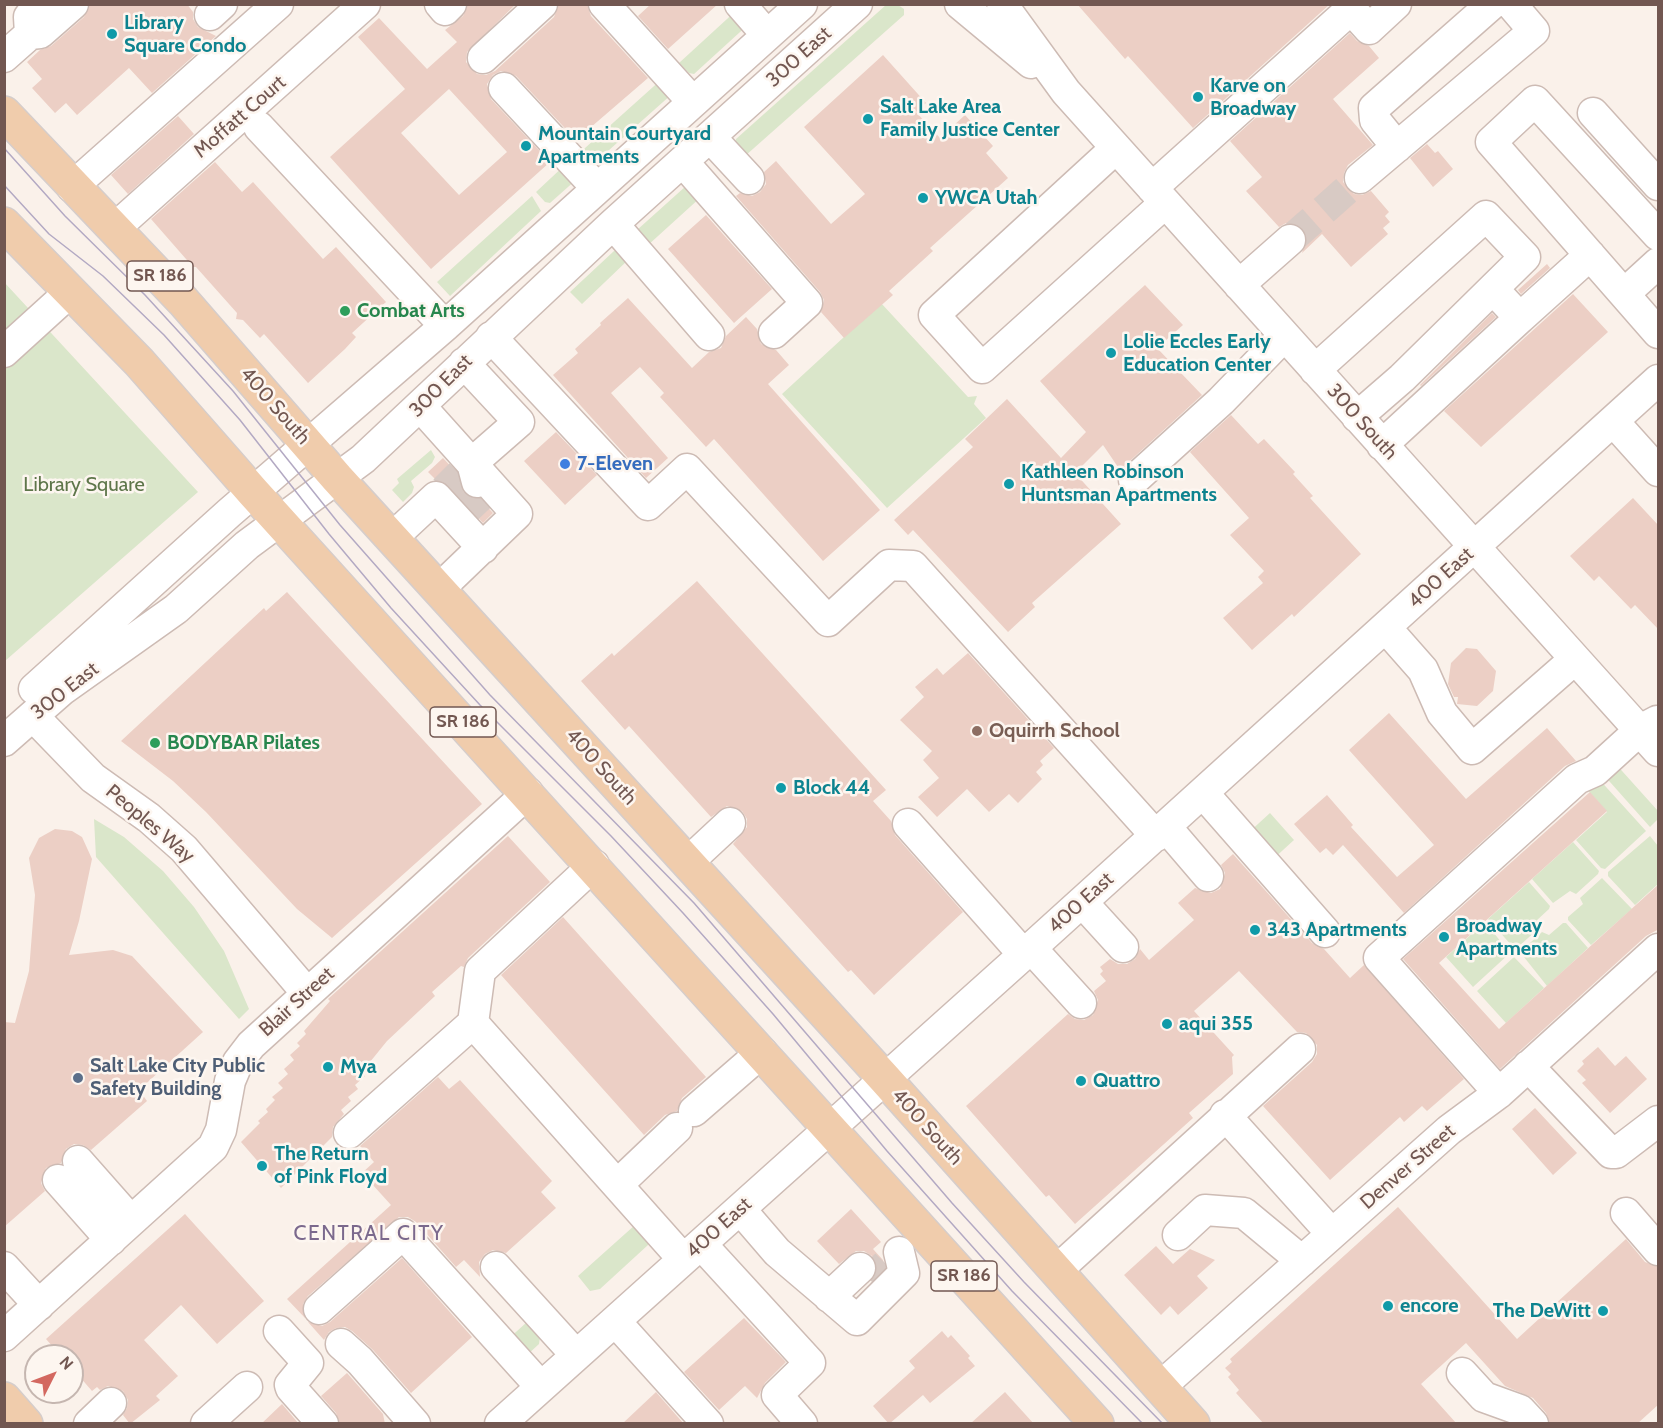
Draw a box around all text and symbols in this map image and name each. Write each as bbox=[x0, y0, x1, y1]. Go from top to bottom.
place label: Library Square Condo bbox=[124, 11, 246, 58]
street label: 300 East bbox=[762, 22, 836, 92]
marker: Library Square Condo bbox=[105, 27, 119, 41]
street label: Moffatt Court bbox=[189, 71, 291, 163]
place label: Karve on Broadway bbox=[1210, 74, 1296, 121]
marker: Karve on Broadway bbox=[1191, 90, 1205, 104]
place label: Salt Lake Area Family Justice Center bbox=[880, 95, 1060, 142]
marker: Salt Lake Area Family Justice Center bbox=[861, 112, 875, 126]
place label: Mountain Courtyard Apartments bbox=[538, 122, 711, 169]
marker: Mountain Courtyard Apartments bbox=[519, 139, 533, 153]
place label: YWCA Utah bbox=[935, 186, 1037, 210]
marker: YWCA Utah bbox=[916, 191, 930, 205]
road number: SR 186 bbox=[127, 261, 193, 291]
place label: Combat Arts bbox=[357, 299, 465, 323]
marker: Combat Arts bbox=[338, 304, 352, 318]
place label: Lolie Eccles Early Education Center bbox=[1123, 330, 1271, 377]
marker: Lolie Eccles Early Education Center bbox=[1104, 346, 1118, 360]
street label: 300 East bbox=[405, 350, 477, 422]
street label: 400 South bbox=[235, 362, 315, 450]
street label: 300 South bbox=[1322, 379, 1402, 465]
place label: 7-Eleven bbox=[577, 452, 653, 476]
marker: 7-Eleven bbox=[558, 457, 572, 471]
place label: Kathleen Robinson Huntsman Apartments bbox=[1021, 460, 1217, 507]
park label: Library Square bbox=[23, 473, 145, 497]
marker: Kathleen Robinson Huntsman Apartments bbox=[1002, 477, 1016, 491]
street label: 400 East bbox=[1403, 542, 1479, 614]
street label: 300 East bbox=[27, 657, 103, 725]
road number: SR 186 bbox=[430, 707, 496, 737]
place label: Oquirrh School bbox=[989, 719, 1120, 743]
street label: 400 South bbox=[560, 724, 642, 810]
marker: Oquirrh School bbox=[970, 724, 984, 738]
place label: BODYBAR Pilates bbox=[167, 731, 320, 755]
marker: BODYBAR Pilates bbox=[148, 736, 162, 750]
place label: Block 44 bbox=[793, 776, 870, 800]
street label: Peoples Way bbox=[101, 780, 199, 868]
marker: Block 44 bbox=[774, 781, 788, 795]
street label: 400 East bbox=[1043, 867, 1119, 939]
place label: Broadway Apartments bbox=[1456, 914, 1557, 961]
place label: 343 Apartments bbox=[1267, 918, 1407, 942]
marker: 343 Apartments bbox=[1248, 923, 1262, 937]
marker: Broadway Apartments bbox=[1437, 930, 1451, 944]
street label: Blair Street bbox=[255, 962, 339, 1042]
place label: aqui 355 bbox=[1179, 1012, 1253, 1036]
marker: aqui 355 bbox=[1160, 1017, 1174, 1031]
place label: Salt Lake City Public Safety Building bbox=[90, 1054, 265, 1101]
place label: Mya bbox=[340, 1055, 377, 1079]
marker: Mya bbox=[321, 1060, 335, 1074]
place label: Quattro bbox=[1093, 1069, 1161, 1093]
marker: Salt Lake City Public Safety Building bbox=[71, 1071, 85, 1085]
marker: Quattro bbox=[1074, 1074, 1088, 1088]
street label: 400 South bbox=[886, 1084, 968, 1170]
street label: Denver Street bbox=[1356, 1119, 1460, 1215]
place label: The Return of Pink Floyd bbox=[274, 1142, 387, 1189]
marker: The Return of Pink Floyd bbox=[255, 1159, 269, 1173]
street label: 400 East bbox=[681, 1192, 757, 1264]
district label: CENTRAL CITY bbox=[294, 1221, 444, 1247]
road number: SR 186 bbox=[931, 1261, 997, 1291]
place label: encore bbox=[1400, 1294, 1458, 1318]
marker: encore bbox=[1381, 1299, 1395, 1313]
place label: The DeWitt bbox=[1493, 1299, 1591, 1323]
marker: The DeWitt bbox=[1596, 1304, 1610, 1318]
north arrow bbox=[24, 1344, 84, 1404]
text: N bbox=[55, 1352, 77, 1374]

